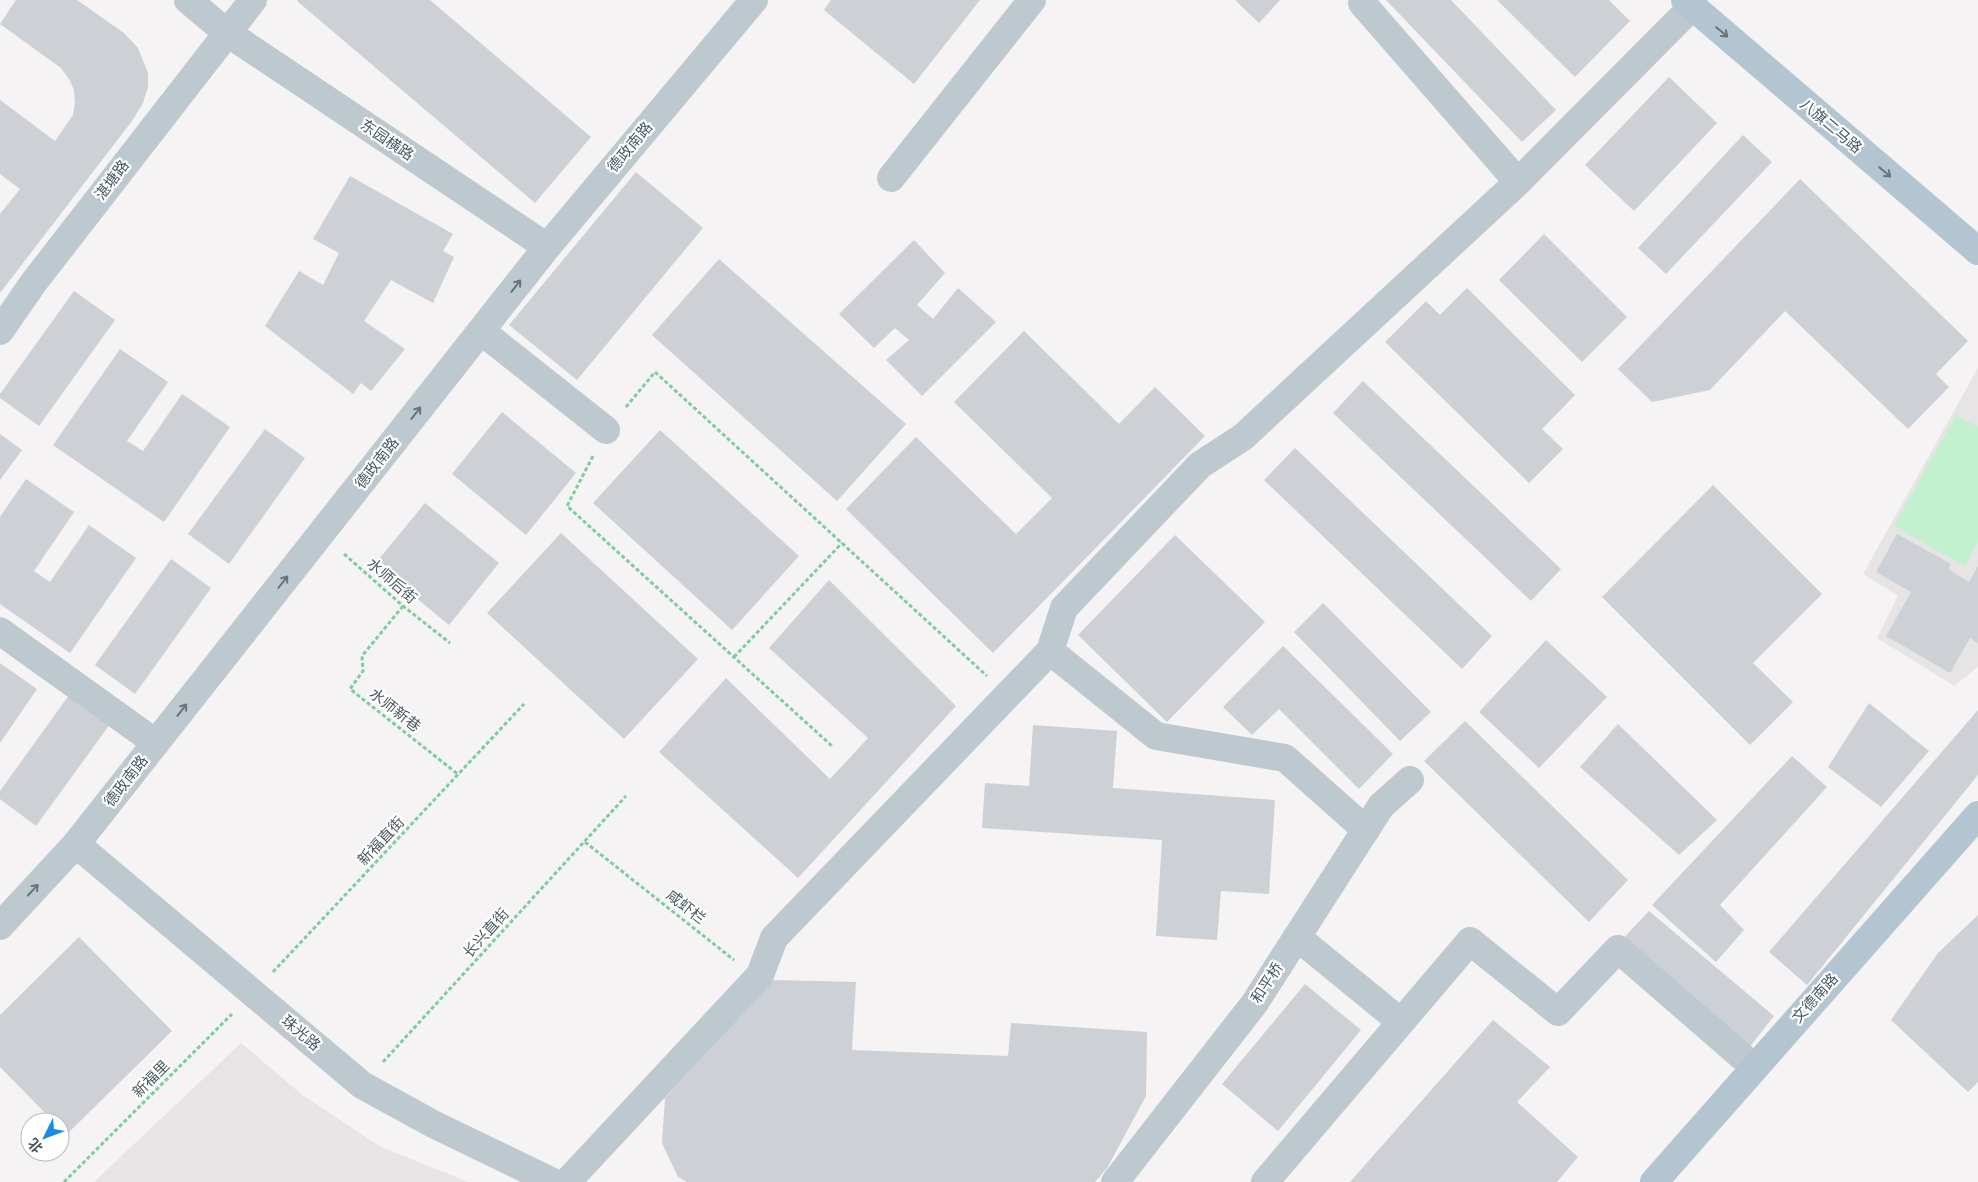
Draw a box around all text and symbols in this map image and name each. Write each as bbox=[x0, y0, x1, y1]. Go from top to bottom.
one-way arrow bbox=[1715, 26, 1728, 38]
street label: 八旗二马路 bbox=[1796, 94, 1866, 157]
street label: 东园横路 bbox=[357, 115, 417, 164]
street label: 德政南路 bbox=[603, 118, 656, 176]
street label: 湛塘路 bbox=[90, 156, 133, 203]
one-way arrow bbox=[1879, 166, 1892, 177]
one-way arrow bbox=[511, 280, 522, 293]
one-way arrow bbox=[410, 407, 421, 420]
street label: 德政南路 bbox=[351, 433, 403, 492]
street label: 水师后街 bbox=[363, 554, 421, 607]
one-way arrow bbox=[277, 576, 288, 589]
street label: 水师新巷 bbox=[366, 684, 425, 736]
one-way arrow bbox=[177, 703, 187, 717]
street label: 德政南路 bbox=[100, 751, 152, 810]
street label: 新福直街 bbox=[353, 812, 408, 869]
one-way arrow bbox=[27, 884, 39, 897]
street label: 咸虾栏 bbox=[663, 885, 710, 928]
street label: 长兴直街 bbox=[458, 904, 513, 961]
street label: 和平桥 bbox=[1246, 959, 1287, 1007]
street label: 文德南路 bbox=[1787, 969, 1842, 1026]
street label: 珠光路 bbox=[278, 1011, 325, 1054]
street label: 新福里 bbox=[128, 1056, 173, 1101]
north arrow bbox=[20, 1112, 70, 1162]
text: 北 bbox=[24, 1134, 47, 1157]

